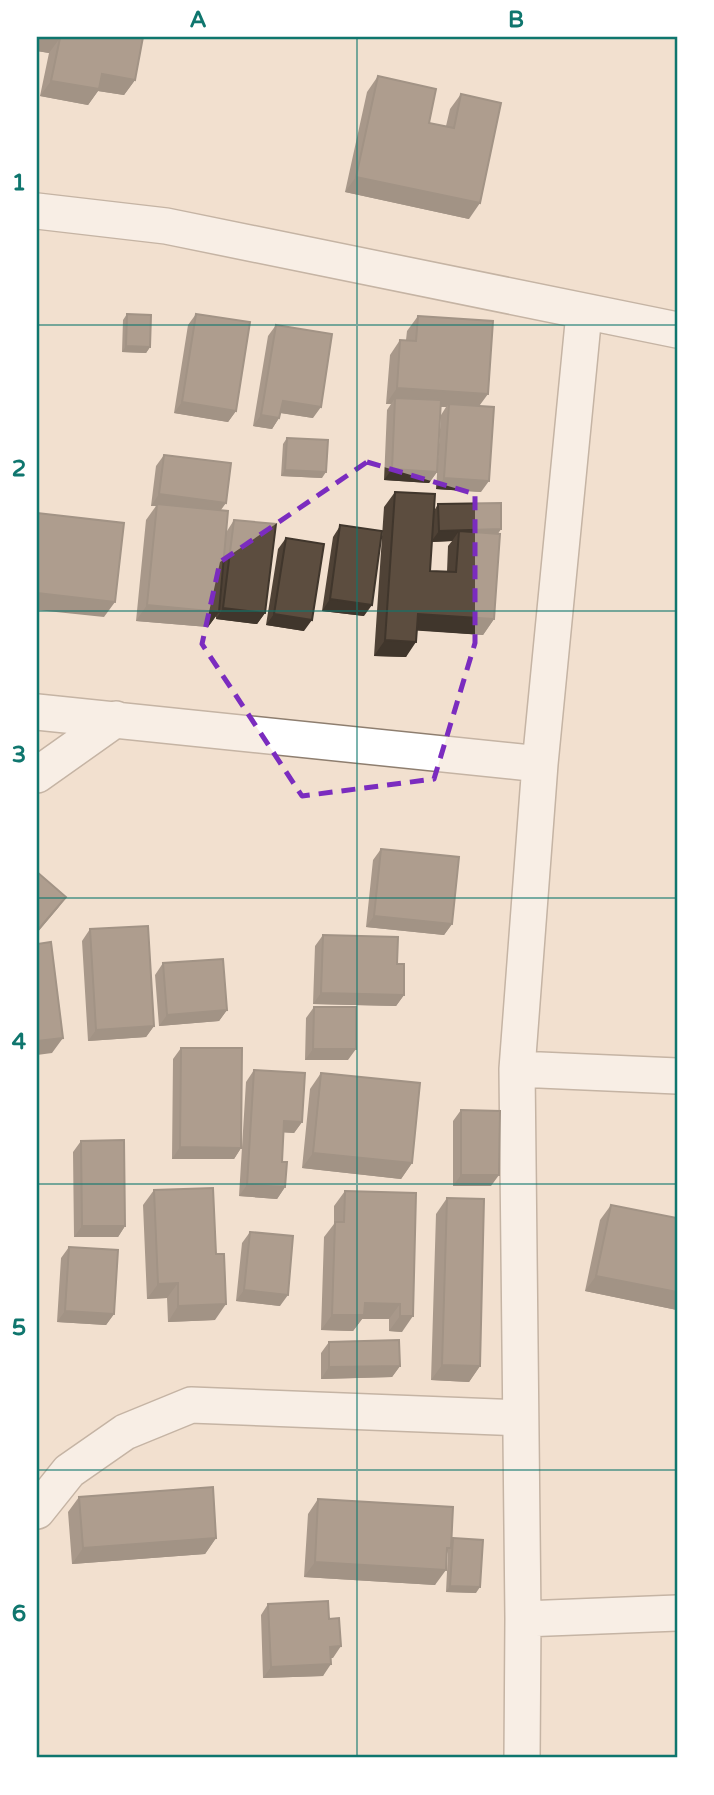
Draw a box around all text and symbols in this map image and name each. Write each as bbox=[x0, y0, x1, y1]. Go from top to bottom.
text: A bbox=[189, 6, 207, 34]
text: B bbox=[508, 6, 524, 34]
text: 1 bbox=[12, 169, 26, 197]
text: 2 bbox=[12, 455, 26, 483]
text: 3 bbox=[12, 741, 26, 769]
text: 4 bbox=[12, 1028, 27, 1056]
text: 5 bbox=[12, 1314, 26, 1342]
text: 6 bbox=[12, 1600, 26, 1628]

